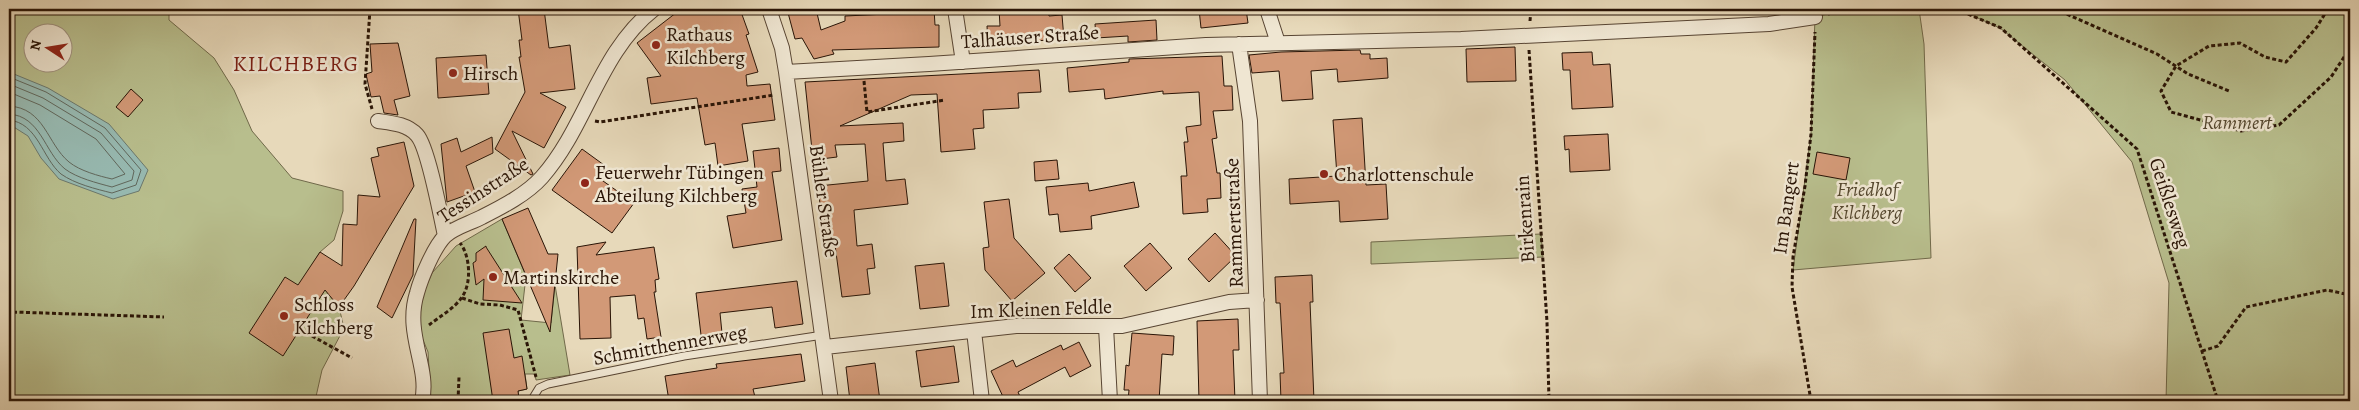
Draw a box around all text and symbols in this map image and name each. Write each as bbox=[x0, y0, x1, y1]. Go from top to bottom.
street label: Talhäuser Straße bbox=[960, 19, 1100, 55]
place label: Rathaus Kilchberg bbox=[666, 21, 745, 71]
north arrow bbox=[22, 22, 72, 72]
text: N bbox=[25, 38, 46, 52]
marker: Rathaus Kilchberg bbox=[650, 39, 662, 51]
district label: KILCHBERG bbox=[233, 49, 359, 79]
place label: Hirsch bbox=[463, 60, 519, 87]
marker: Hirsch bbox=[447, 67, 459, 79]
park label: Rammert bbox=[2202, 109, 2273, 136]
street label: Bühler Straße bbox=[803, 143, 845, 259]
street label: Tessinstraße bbox=[432, 150, 534, 230]
street label: Geißlesweg bbox=[2143, 154, 2197, 252]
street label: Rammertstraße bbox=[1218, 158, 1250, 288]
place label: Feuerwehr Tübingen Abteilung Kilchberg bbox=[594, 159, 764, 209]
street label: Im Bangert bbox=[1766, 160, 1806, 256]
place label: Charlottenschule bbox=[1334, 161, 1474, 188]
marker: Charlottenschule bbox=[1318, 168, 1330, 180]
street label: Birkenrain bbox=[1508, 174, 1542, 264]
park label: Friedhof Kilchberg bbox=[1831, 176, 1903, 226]
marker: Feuerwehr Tübingen Abteilung Kilchberg bbox=[579, 177, 591, 189]
place label: Martinskirche bbox=[503, 264, 619, 291]
marker: Martinskirche bbox=[487, 271, 499, 283]
place label: Schloss Kilchberg bbox=[294, 291, 373, 341]
street label: Im Kleinen Feldle bbox=[969, 293, 1113, 325]
marker: Schloss Kilchberg bbox=[278, 310, 290, 322]
street label: Schmitthennerweg bbox=[591, 318, 749, 372]

